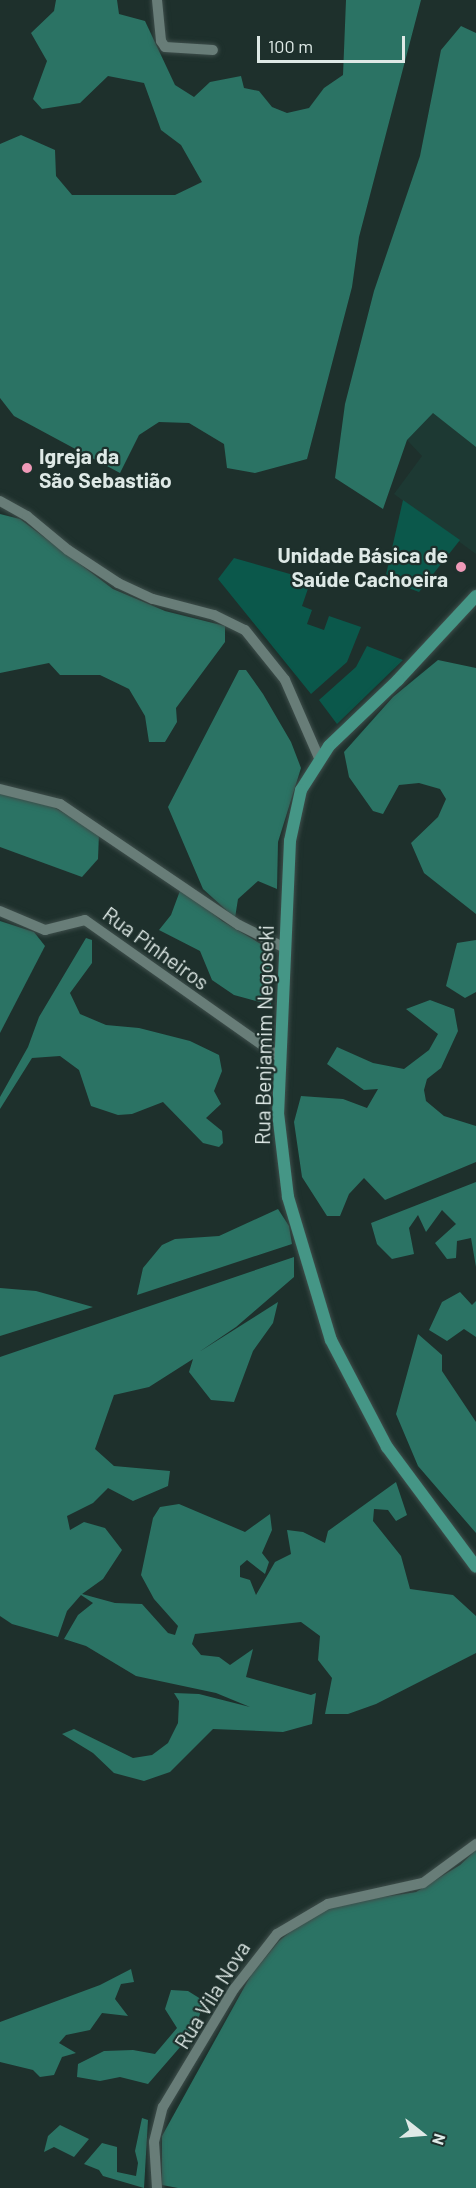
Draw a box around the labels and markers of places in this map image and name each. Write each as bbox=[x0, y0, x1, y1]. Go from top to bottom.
place label: Igreja da São Sebastião bbox=[39, 443, 172, 493]
marker: Igreja da São Sebastião bbox=[20, 461, 34, 475]
place label: Unidade Básica de Saúde Cachoeira bbox=[278, 542, 448, 592]
marker: Unidade Básica de Saúde Cachoeira bbox=[452, 558, 470, 576]

